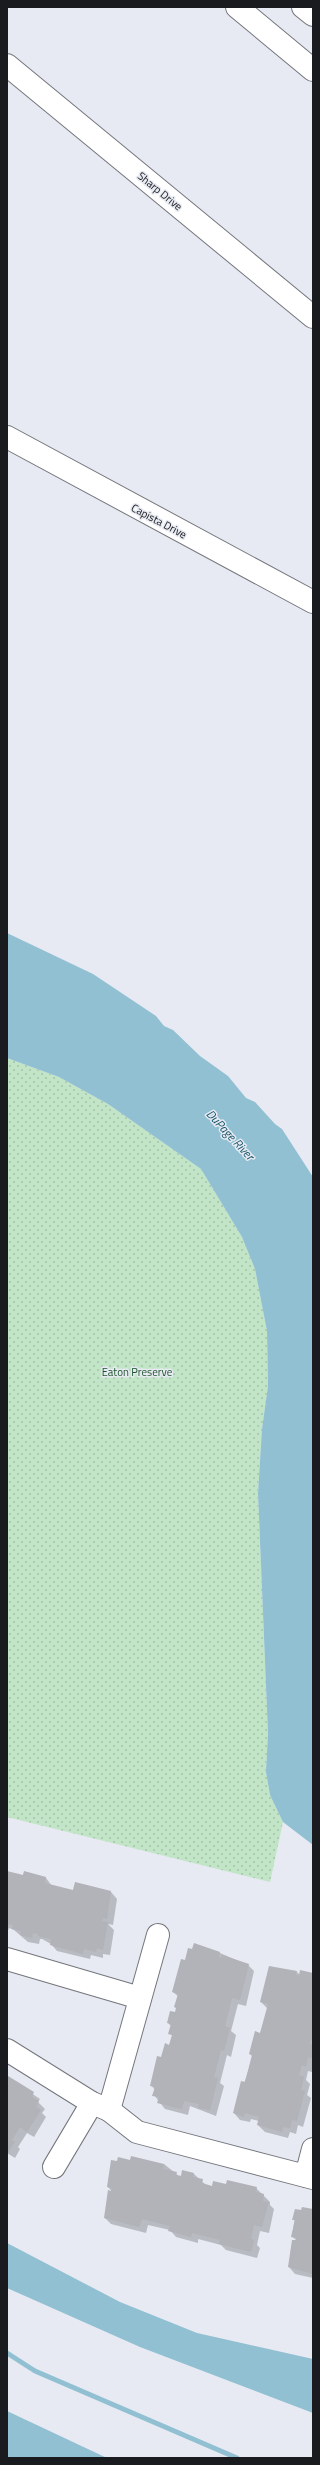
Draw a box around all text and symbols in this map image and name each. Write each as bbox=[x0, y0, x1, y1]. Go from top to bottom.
street label: Sharp Drive bbox=[134, 168, 186, 214]
street label: Capista Drive bbox=[128, 500, 190, 543]
water label: DuPage River bbox=[202, 1105, 260, 1166]
park label: Eaton Preserve bbox=[102, 1364, 173, 1380]

